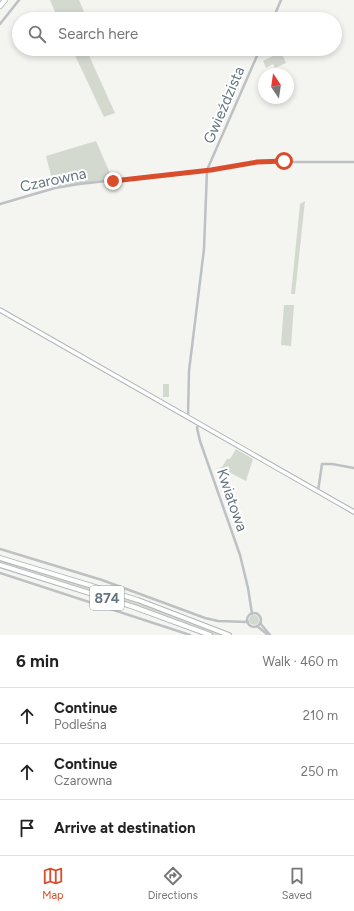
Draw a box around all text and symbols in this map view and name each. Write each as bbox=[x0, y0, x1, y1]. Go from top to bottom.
search box bbox=[12, 12, 342, 56]
icon: search bbox=[26, 23, 48, 45]
text: Search here bbox=[58, 25, 138, 43]
street label: Gwieździsta bbox=[200, 64, 248, 146]
north arrow bbox=[258, 68, 294, 104]
route start bbox=[275, 152, 293, 170]
street label: Czarowna bbox=[18, 164, 88, 196]
route end bbox=[104, 172, 122, 190]
street label: Kwiatowa bbox=[213, 466, 251, 534]
road number: 874 bbox=[90, 586, 124, 610]
text: 6 min bbox=[16, 651, 59, 671]
text: Walk · 460 m bbox=[262, 654, 338, 669]
text: Continue bbox=[54, 699, 117, 717]
icon: ahead bbox=[16, 705, 38, 727]
text: 210 m bbox=[303, 708, 338, 723]
text: Podleśna bbox=[54, 717, 107, 732]
text: Continue bbox=[54, 755, 117, 773]
icon: ahead bbox=[16, 761, 38, 783]
text: 250 m bbox=[301, 764, 338, 779]
text: Czarowna bbox=[54, 773, 112, 788]
icon: arrive bbox=[16, 817, 38, 839]
text: Arrive at destination bbox=[54, 819, 195, 837]
tab: Map bbox=[42, 865, 64, 902]
tab: Directions bbox=[148, 865, 198, 902]
tab: Saved bbox=[282, 865, 312, 902]

